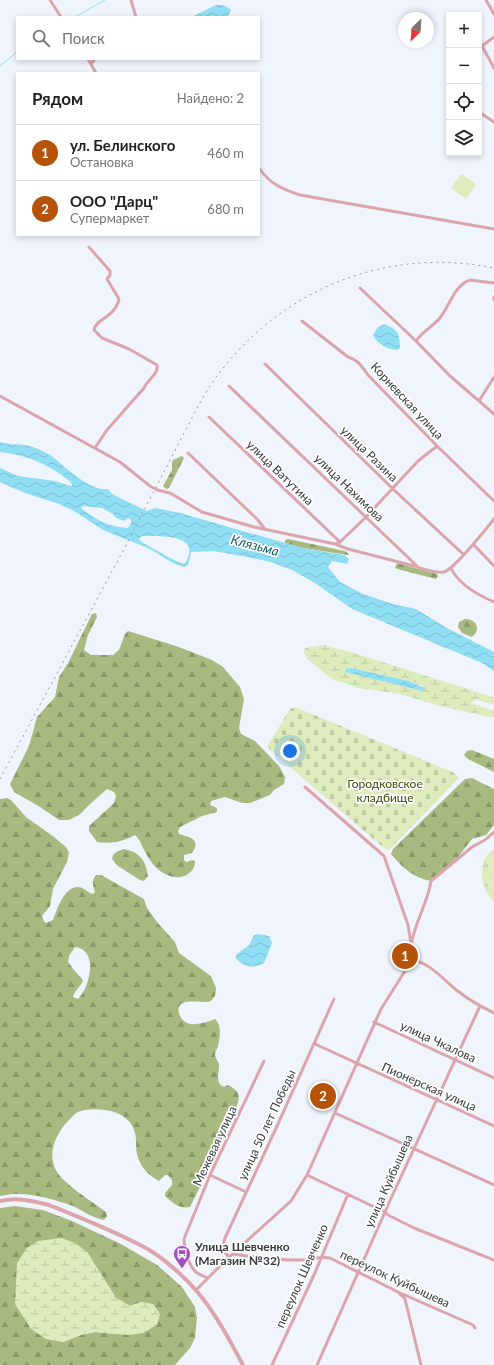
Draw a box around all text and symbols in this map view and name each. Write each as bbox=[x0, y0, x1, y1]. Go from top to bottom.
north arrow bbox=[398, 12, 434, 48]
map controls bbox=[446, 12, 482, 156]
button: + bbox=[446, 12, 482, 48]
search box bbox=[16, 16, 260, 60]
icon: search bbox=[30, 27, 52, 49]
text: Поиск bbox=[62, 29, 105, 47]
button: − bbox=[446, 48, 482, 84]
button: locate bbox=[446, 84, 482, 120]
text: Рядом bbox=[32, 88, 83, 109]
text: Найдено: 2 bbox=[177, 90, 244, 106]
button: layers bbox=[446, 120, 482, 156]
text: ул. Белинского bbox=[70, 136, 175, 154]
text: 1 bbox=[41, 145, 49, 161]
text: 460 m bbox=[207, 145, 244, 161]
text: Остановка bbox=[70, 154, 134, 170]
text: ООО "Дарц" bbox=[70, 192, 158, 210]
text: 2 bbox=[41, 201, 49, 217]
text: 680 m bbox=[207, 201, 244, 217]
text: Супермаркет bbox=[70, 210, 149, 226]
street label: Корневская улица bbox=[368, 359, 447, 442]
street label: улица Разина bbox=[338, 423, 401, 485]
street label: улица Ватутина bbox=[244, 437, 317, 508]
street label: улица Нахимова bbox=[311, 451, 387, 525]
water label: Клязьма bbox=[229, 531, 281, 559]
your location bbox=[280, 741, 300, 761]
park label: Городковское кладбище bbox=[347, 776, 423, 805]
pin: 1 bbox=[392, 941, 418, 971]
street label: улица Чкалова bbox=[398, 1018, 478, 1066]
street label: Пионерская улица bbox=[380, 1059, 479, 1114]
street label: улица 50 лет Победы bbox=[234, 1067, 299, 1182]
pin: 2 bbox=[310, 1081, 336, 1111]
street label: Межевая улица bbox=[189, 1103, 240, 1188]
street label: улица Куйбышева bbox=[361, 1132, 416, 1230]
street label: переулок Шевченко bbox=[272, 1222, 331, 1330]
place label: Улица Шевченко (Магазин №32) bbox=[194, 1239, 290, 1268]
bus stop icon: Улица Шевченко (Магазин №32) bbox=[172, 1244, 192, 1269]
street label: переулок Куйбышева bbox=[338, 1247, 452, 1311]

